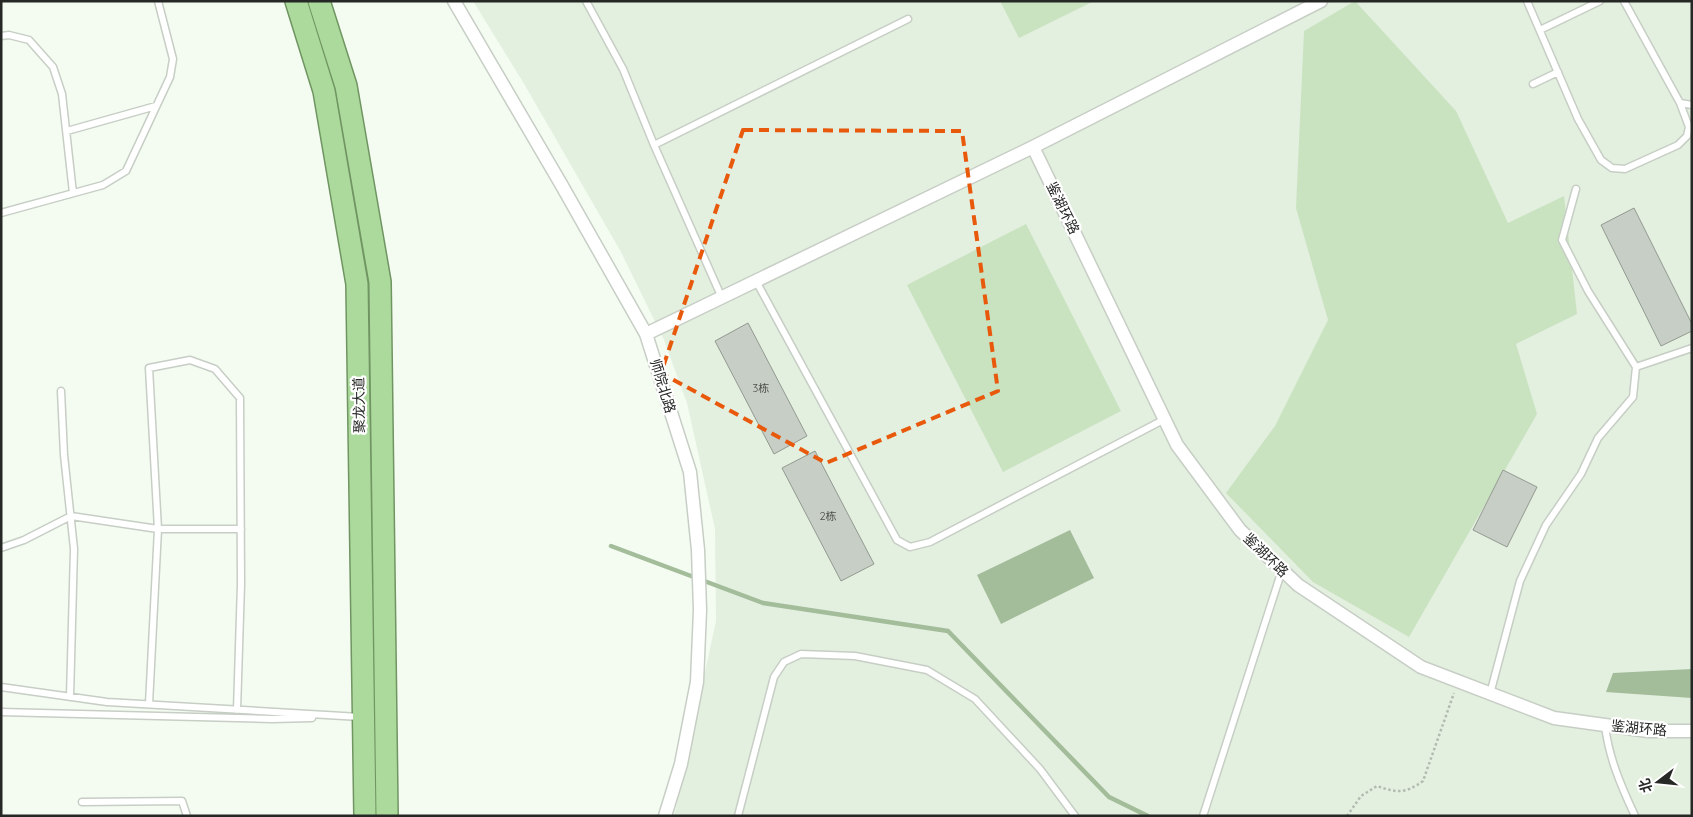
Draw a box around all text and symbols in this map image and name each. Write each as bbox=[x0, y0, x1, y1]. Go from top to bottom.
street label: 鉴湖环路 bbox=[1043, 179, 1083, 237]
street label: 师院北路 bbox=[646, 357, 680, 415]
street label: 聚龙大道 bbox=[350, 377, 368, 433]
house number: 3栋 bbox=[753, 381, 769, 395]
house number: 2栋 bbox=[819, 509, 837, 523]
street label: 鉴湖环路 bbox=[1240, 529, 1292, 581]
street label: 鉴湖环路 bbox=[1610, 717, 1668, 739]
north arrow bbox=[1633, 757, 1683, 807]
text: 北 bbox=[1635, 776, 1656, 795]

